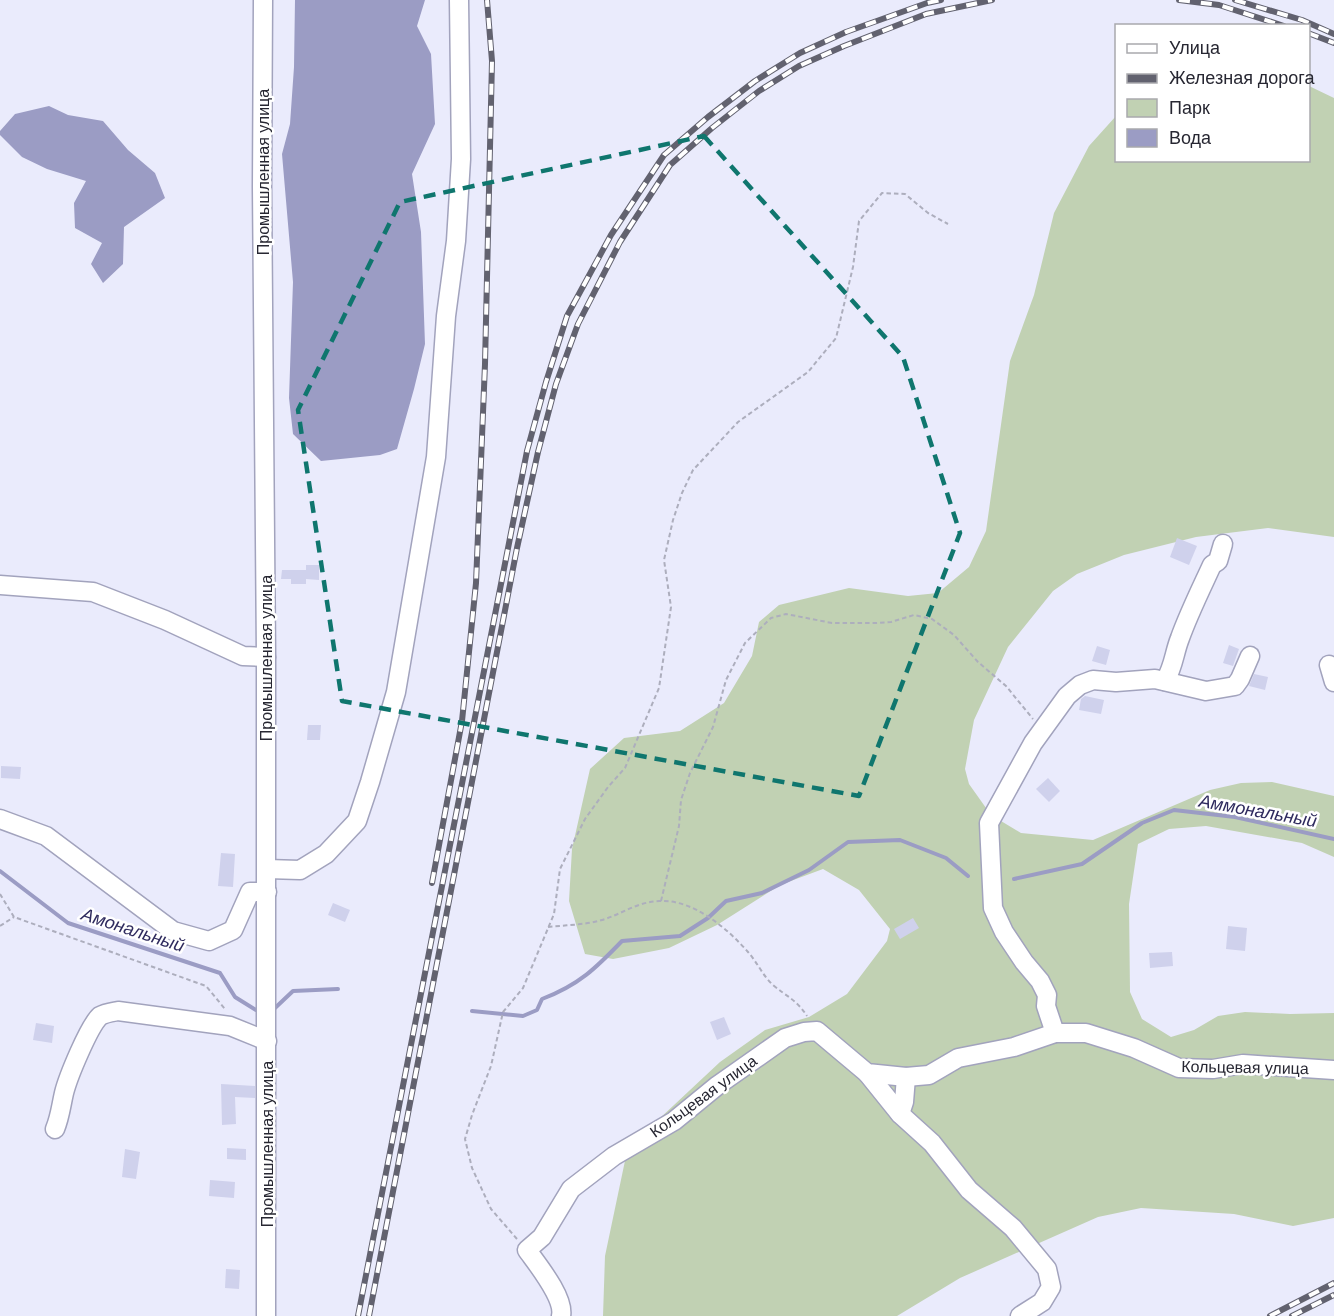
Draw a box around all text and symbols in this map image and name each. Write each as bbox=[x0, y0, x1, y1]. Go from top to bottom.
legend bbox=[1115, 24, 1310, 162]
text: Улица bbox=[1169, 36, 1221, 60]
text: Железная дорога bbox=[1169, 66, 1315, 90]
street label: Промышленная улица bbox=[253, 89, 274, 255]
text: Парк bbox=[1169, 96, 1210, 120]
text: Вода bbox=[1169, 126, 1212, 150]
street label: Промышленная улица bbox=[256, 575, 277, 741]
water label: Аммональный bbox=[1196, 789, 1319, 833]
water label: Амональный bbox=[78, 902, 188, 958]
street label: Кольцевая улица bbox=[646, 1050, 761, 1142]
street label: Кольцевая улица bbox=[1181, 1056, 1309, 1079]
street label: Промышленная улица bbox=[257, 1061, 278, 1227]

